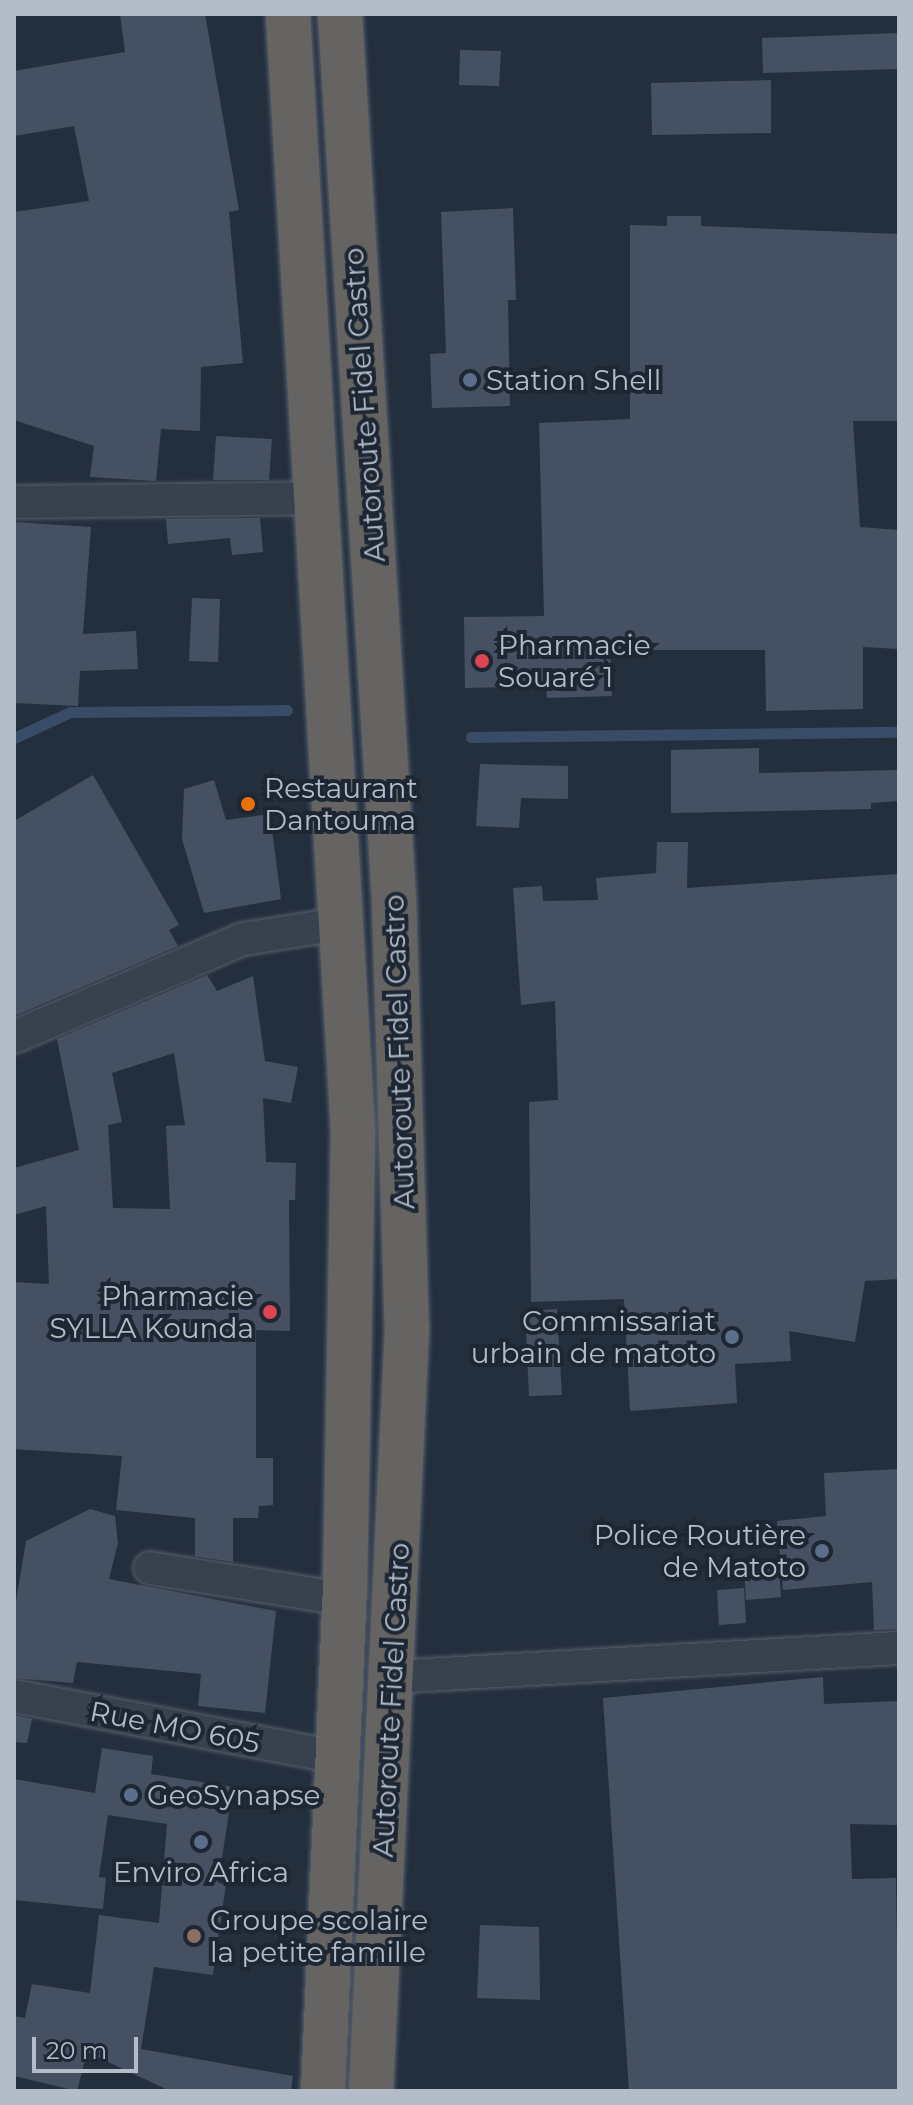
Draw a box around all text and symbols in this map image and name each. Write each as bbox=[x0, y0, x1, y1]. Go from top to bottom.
street label: Autoroute Fidel Castro bbox=[336, 247, 392, 563]
place label: Station Shell bbox=[486, 363, 661, 397]
marker: Station Shell bbox=[461, 371, 479, 389]
place label: Pharmacie Souaré 1 bbox=[498, 628, 651, 694]
marker: Pharmacie Souaré 1 bbox=[473, 652, 491, 670]
place label: Restaurant Dantouma bbox=[264, 771, 418, 837]
marker: Restaurant Dantouma bbox=[239, 795, 257, 813]
street label: Autoroute Fidel Castro bbox=[377, 894, 421, 1210]
place label: Pharmacie SYLLA Kounda bbox=[49, 1279, 254, 1345]
marker: Pharmacie SYLLA Kounda bbox=[261, 1303, 279, 1321]
place label: Commissariat urbain de matoto bbox=[471, 1304, 716, 1370]
marker: Commissariat urbain de matoto bbox=[723, 1328, 741, 1346]
place label: Police Routière de Matoto bbox=[594, 1518, 806, 1584]
street label: Autoroute Fidel Castro bbox=[366, 1542, 416, 1858]
marker: Police Routière de Matoto bbox=[813, 1542, 831, 1560]
street label: Rue MO 605 bbox=[87, 1694, 263, 1760]
place label: GeoSynapse bbox=[147, 1778, 321, 1812]
marker: GeoSynapse bbox=[122, 1786, 140, 1804]
marker: Enviro Africa bbox=[192, 1833, 210, 1851]
place label: Enviro Africa bbox=[113, 1855, 289, 1889]
place label: Groupe scolaire la petite famille bbox=[210, 1903, 428, 1969]
marker: Groupe scolaire la petite famille bbox=[185, 1927, 203, 1945]
scale bar bbox=[36, 2021, 142, 2071]
text: 20 m bbox=[46, 2036, 107, 2065]

